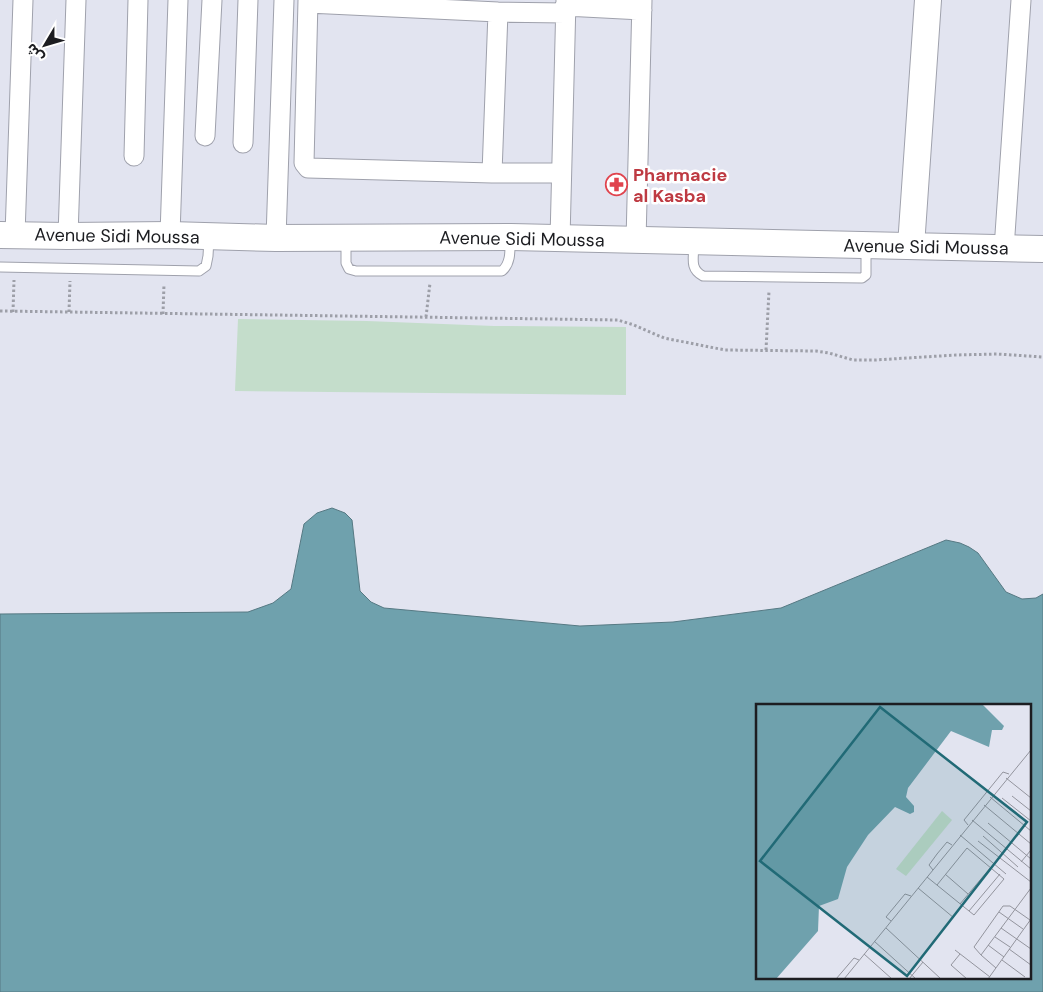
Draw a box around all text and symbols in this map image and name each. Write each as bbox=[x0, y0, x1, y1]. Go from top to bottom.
north arrow bbox=[20, 20, 70, 70]
text: ش bbox=[22, 40, 48, 66]
place label: Pharmacie al Kasba bbox=[633, 163, 727, 208]
pharmacy icon: Pharmacie al Kasba bbox=[605, 173, 629, 197]
street label: Avenue Sidi Moussa bbox=[34, 223, 200, 249]
street label: Avenue Sidi Moussa bbox=[439, 226, 605, 252]
street label: Avenue Sidi Moussa bbox=[843, 234, 1009, 260]
inset map bbox=[756, 704, 1030, 980]

